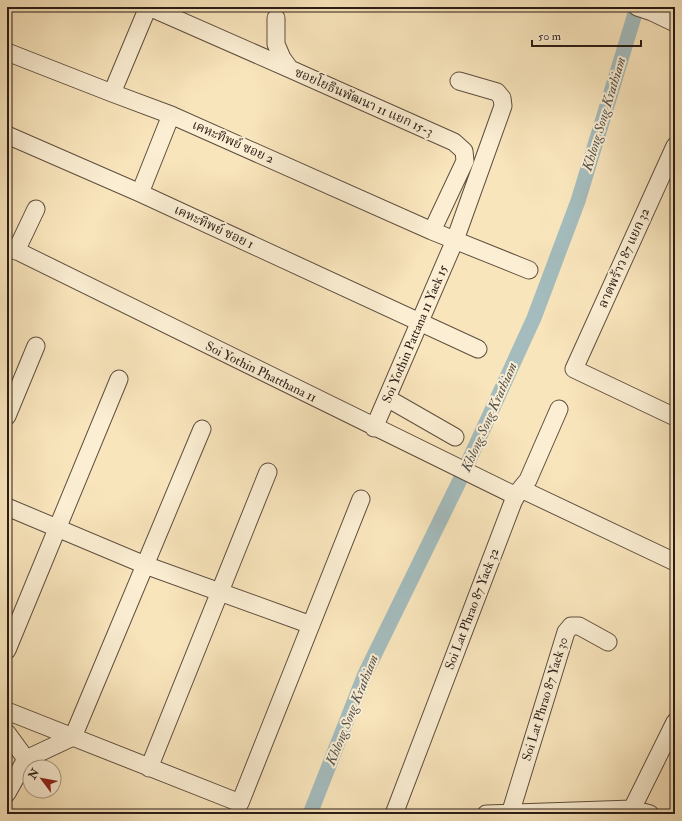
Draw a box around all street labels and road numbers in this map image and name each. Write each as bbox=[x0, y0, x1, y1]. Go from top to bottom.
street label: ซอยโยธินพัฒนา 11 แยก 15-3 bbox=[292, 63, 436, 140]
street label: เคหะทิพย์ ซอย 2 bbox=[190, 117, 277, 167]
street label: เคหะทิพย์ ซอย 1 bbox=[172, 202, 257, 253]
street label: ลาดพร้าว 87 แยก 32 bbox=[595, 205, 653, 310]
street label: Soi Yothin Pattana 11 Yaek 15 bbox=[379, 262, 451, 405]
street label: Soi Yothin Phatthana 11 bbox=[203, 338, 320, 406]
street label: Soi Lat Phrao 87 Yaek 32 bbox=[441, 546, 503, 672]
street label: Soi Lat Phrao 87 Yaek 30 bbox=[519, 635, 571, 763]

